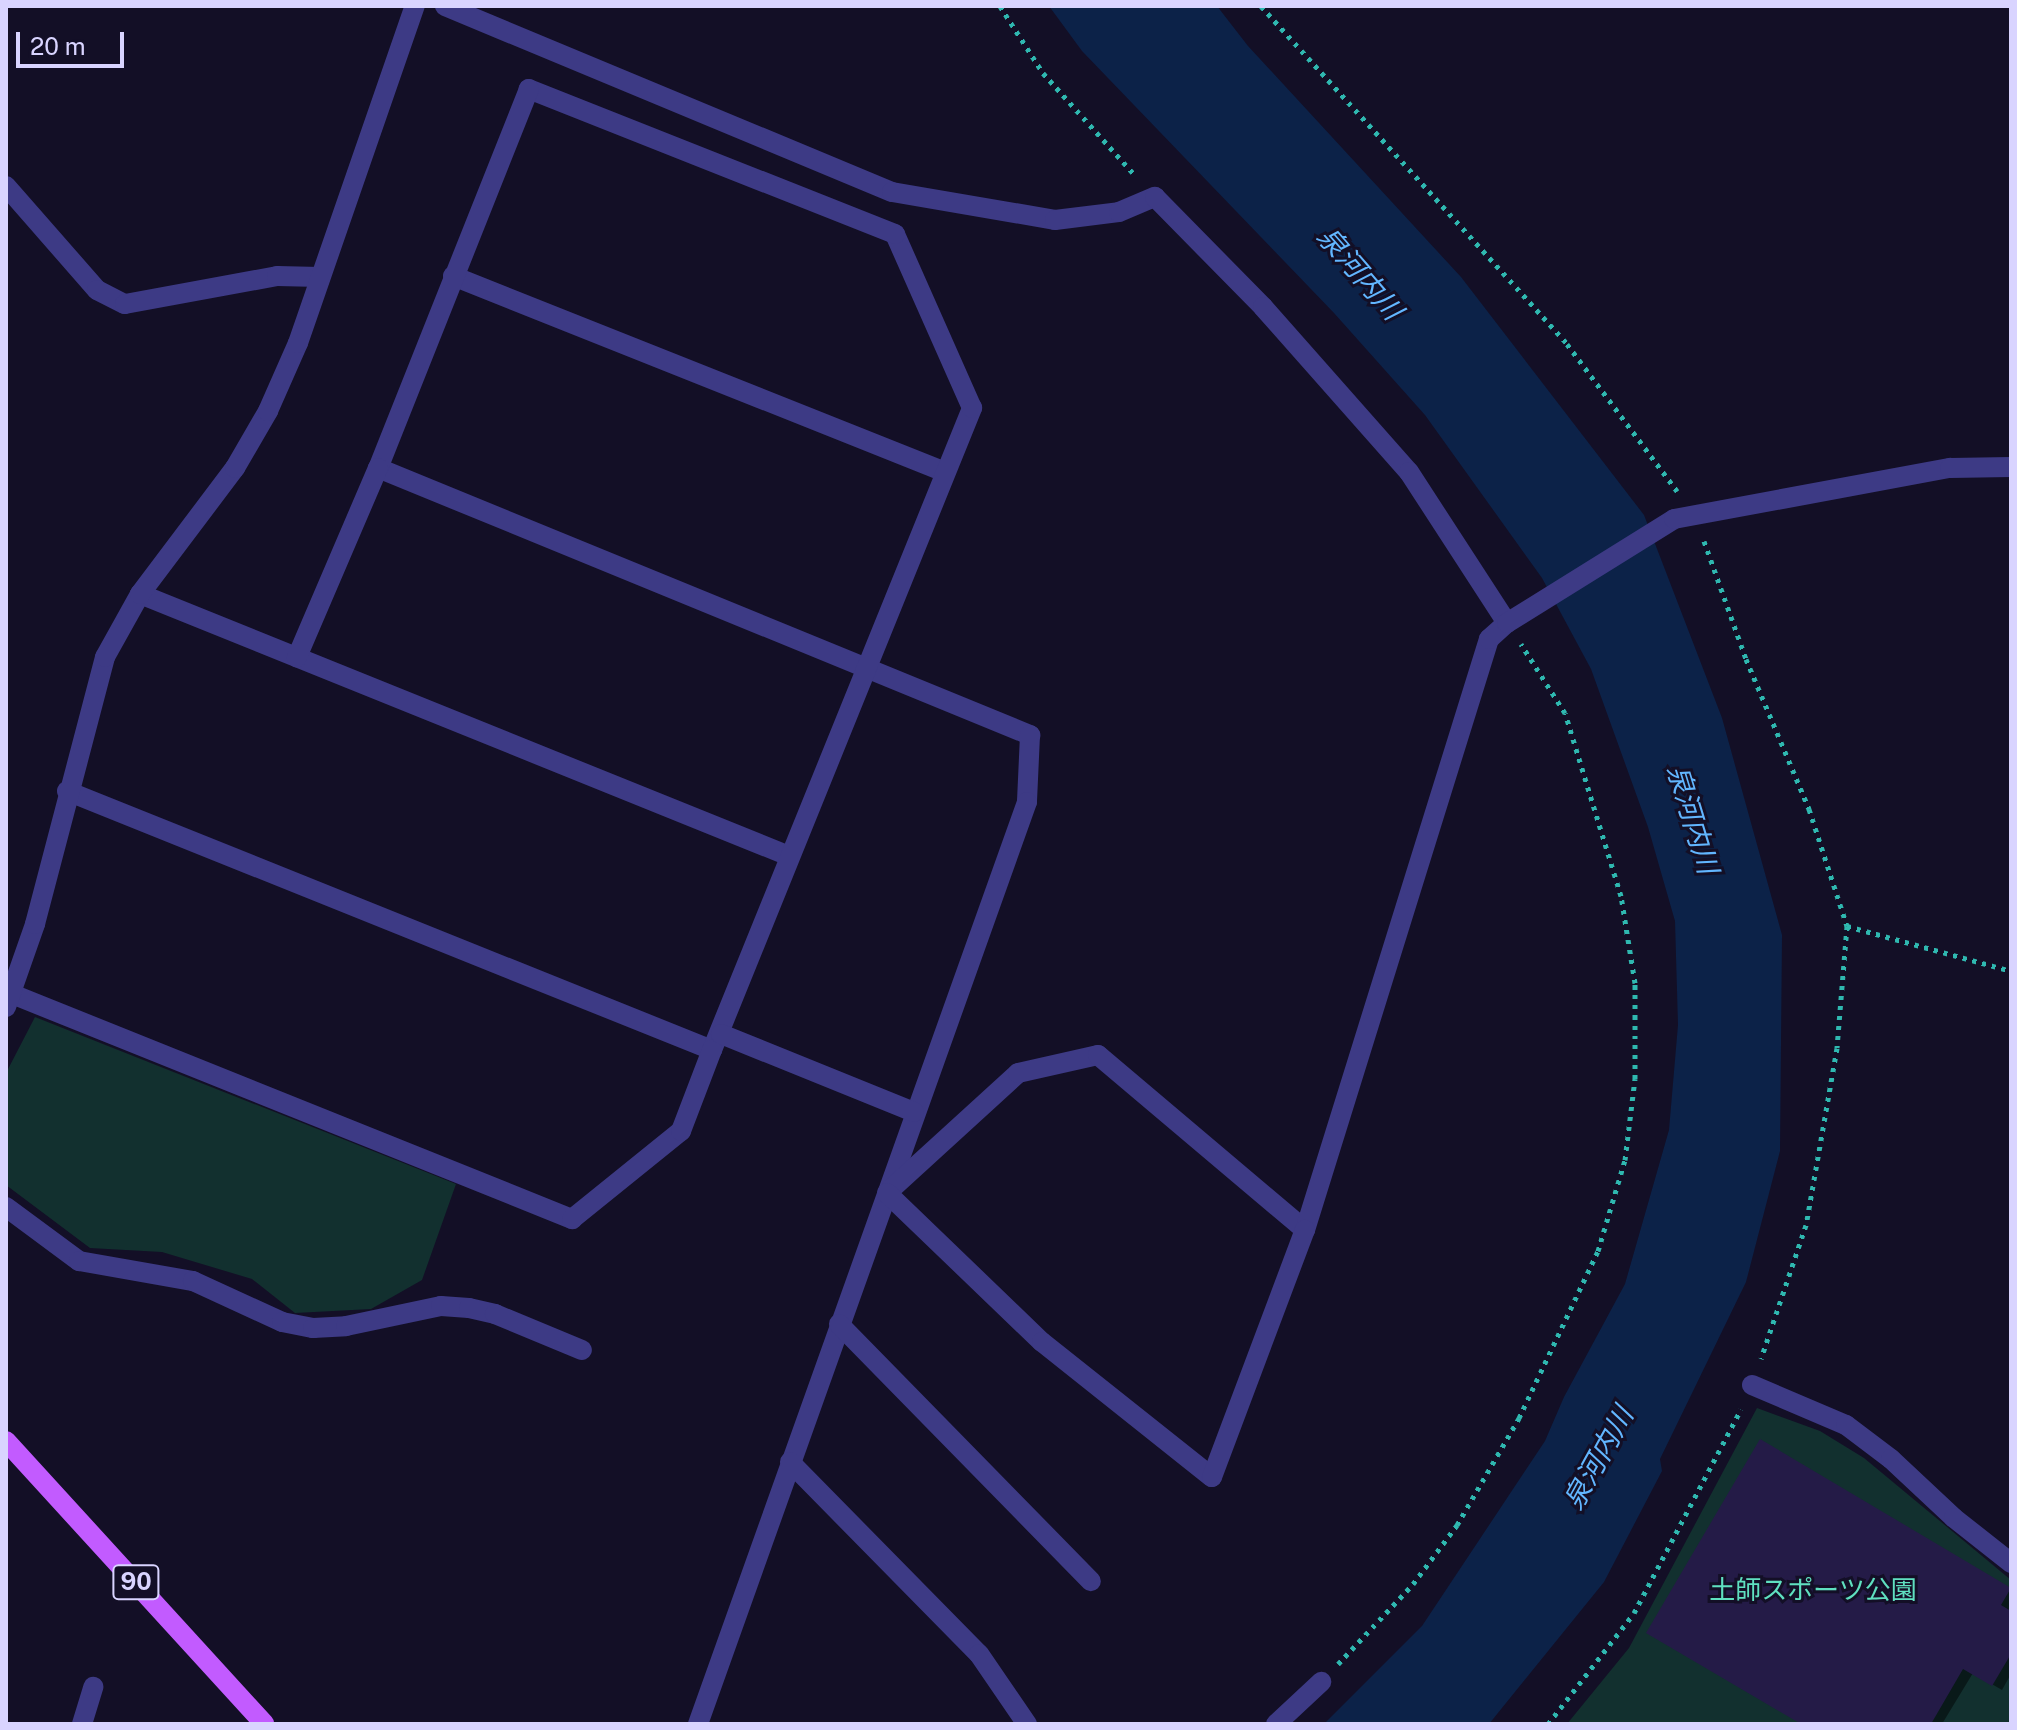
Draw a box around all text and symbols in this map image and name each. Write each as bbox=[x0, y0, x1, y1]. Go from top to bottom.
scale bar bbox=[20, 16, 128, 66]
text: 20 m bbox=[30, 32, 86, 60]
water label: 泉河内川 bbox=[1311, 220, 1409, 326]
water label: 泉河内川 bbox=[1661, 761, 1725, 877]
water label: 泉河内川 bbox=[1556, 1401, 1640, 1515]
road number: 90 bbox=[112, 1562, 160, 1602]
park label: 土師スポーツ公園 bbox=[1709, 1574, 1917, 1606]

